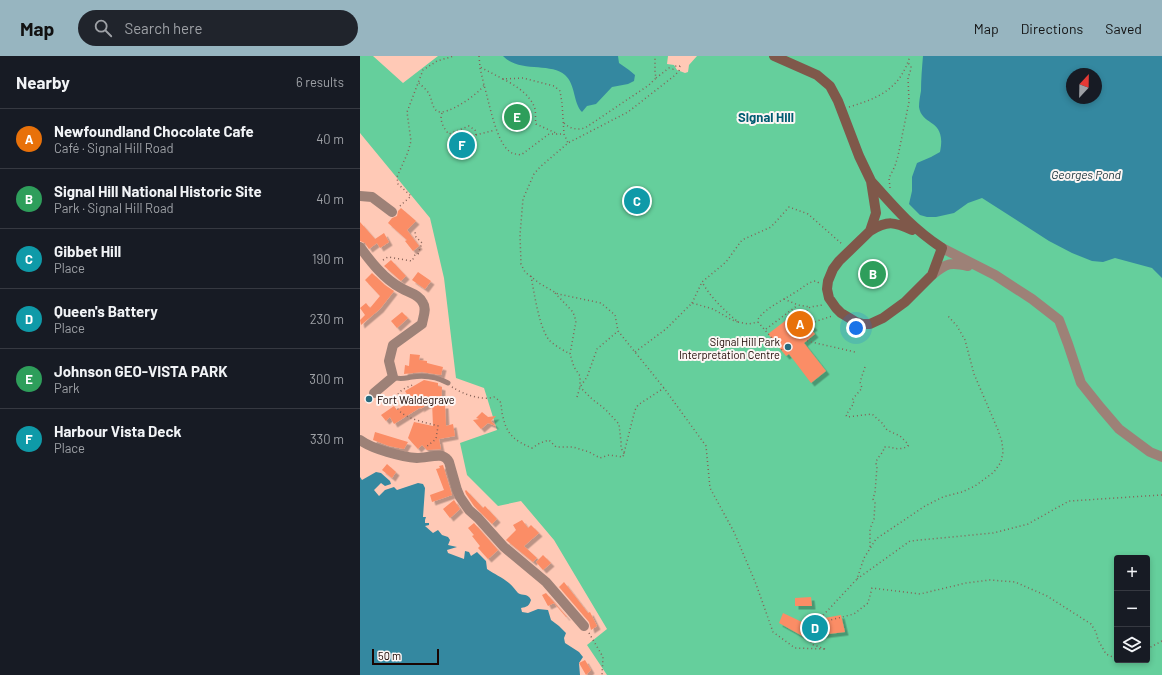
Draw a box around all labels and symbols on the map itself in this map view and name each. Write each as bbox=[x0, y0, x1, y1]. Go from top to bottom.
north arrow bbox=[1066, 68, 1102, 104]
pin: E bbox=[504, 102, 530, 132]
district label: Signal Hill bbox=[738, 109, 794, 125]
pin: F bbox=[449, 130, 475, 160]
water label: Georges Pond bbox=[1051, 167, 1121, 181]
pin: C bbox=[624, 186, 650, 216]
pin: B bbox=[860, 259, 886, 289]
pin: A bbox=[787, 309, 813, 339]
your location bbox=[846, 318, 866, 338]
place label: Signal Hill Park Interpretation Centre bbox=[679, 335, 780, 361]
marker: Signal Hill Park Interpretation Centre bbox=[783, 342, 793, 352]
place label: Fort Waldegrave bbox=[377, 393, 455, 406]
marker: Fort Waldegrave bbox=[364, 394, 374, 404]
pin: D bbox=[802, 613, 828, 643]
scale bar bbox=[372, 647, 439, 666]

